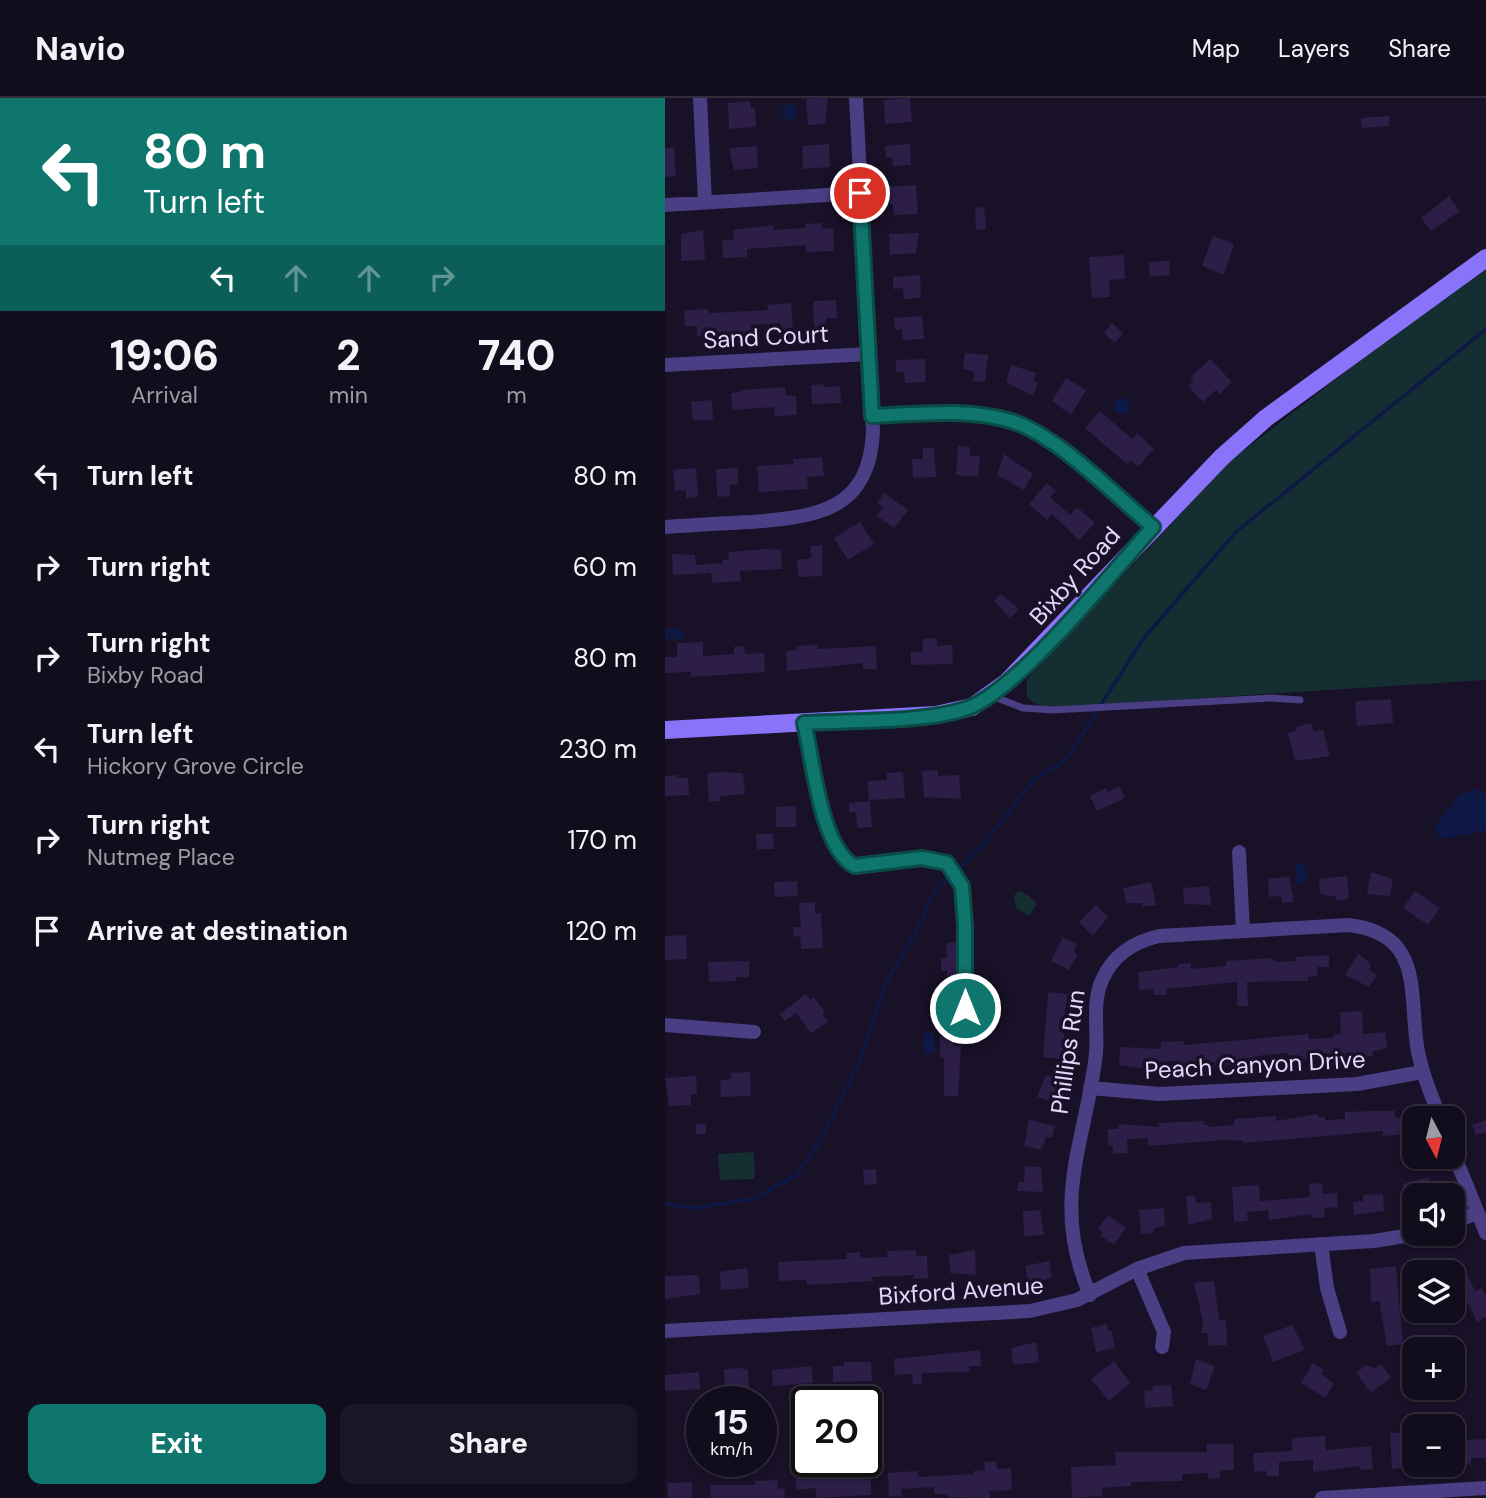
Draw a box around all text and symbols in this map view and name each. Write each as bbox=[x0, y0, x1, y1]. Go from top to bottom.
text: Navio bbox=[35, 27, 126, 70]
text: Map bbox=[1192, 33, 1240, 64]
text: Layers bbox=[1278, 33, 1350, 64]
text: Share bbox=[1388, 33, 1451, 64]
text: 80 m bbox=[143, 119, 266, 183]
icon: left bbox=[28, 126, 119, 217]
pin bbox=[830, 163, 890, 223]
icon: arrive bbox=[841, 174, 879, 212]
text: Turn left bbox=[143, 181, 265, 223]
icon: left bbox=[204, 259, 242, 297]
icon: ahead bbox=[277, 259, 315, 297]
icon: ahead bbox=[350, 259, 388, 297]
icon: right bbox=[423, 259, 461, 297]
street label: Sand Court bbox=[702, 318, 830, 355]
text: 19:06 bbox=[110, 328, 219, 383]
text: 2 bbox=[336, 328, 361, 383]
text: 740 bbox=[478, 328, 555, 383]
text: Arrival bbox=[131, 380, 198, 410]
text: min bbox=[329, 380, 368, 410]
text: m bbox=[506, 380, 527, 410]
icon: left bbox=[28, 457, 66, 495]
text: Turn left bbox=[87, 459, 194, 493]
text: 80 m bbox=[573, 459, 637, 493]
street label: Bixby Road bbox=[1022, 520, 1127, 631]
icon: right bbox=[28, 548, 66, 586]
text: Turn right bbox=[87, 550, 211, 584]
text: 60 m bbox=[573, 550, 637, 584]
text: Turn right bbox=[87, 626, 211, 660]
icon: right bbox=[28, 639, 66, 677]
text: 80 m bbox=[573, 641, 637, 675]
text: Bixby Road bbox=[87, 660, 204, 690]
text: Turn left bbox=[87, 717, 194, 751]
icon: left bbox=[28, 730, 66, 768]
text: 230 m bbox=[559, 732, 637, 766]
text: Hickory Grove Circle bbox=[87, 751, 304, 781]
text: Turn right bbox=[87, 808, 211, 842]
icon: right bbox=[28, 821, 66, 859]
text: 170 m bbox=[568, 823, 637, 857]
text: Nutmeg Place bbox=[87, 842, 235, 872]
icon: arrive bbox=[28, 912, 66, 950]
text: Arrive at destination bbox=[87, 914, 348, 948]
text: 120 m bbox=[566, 914, 637, 948]
position arrow bbox=[928, 971, 1002, 1045]
street label: Phillips Run bbox=[1043, 988, 1092, 1116]
street label: Peach Canyon Drive bbox=[1144, 1043, 1366, 1086]
north arrow bbox=[1402, 1106, 1465, 1169]
map controls bbox=[1402, 1106, 1465, 1477]
button: sound bbox=[1402, 1183, 1465, 1246]
button: layers bbox=[1402, 1260, 1465, 1323]
street label: Bixford Avenue bbox=[877, 1269, 1045, 1312]
button: + bbox=[1402, 1337, 1465, 1400]
speed limit sign: 20 bbox=[791, 1386, 882, 1477]
text: 15 bbox=[714, 1399, 749, 1445]
button: Exit bbox=[28, 1404, 326, 1484]
button: Share bbox=[340, 1404, 637, 1484]
button: − bbox=[1402, 1414, 1465, 1477]
text: km/h bbox=[710, 1437, 753, 1461]

